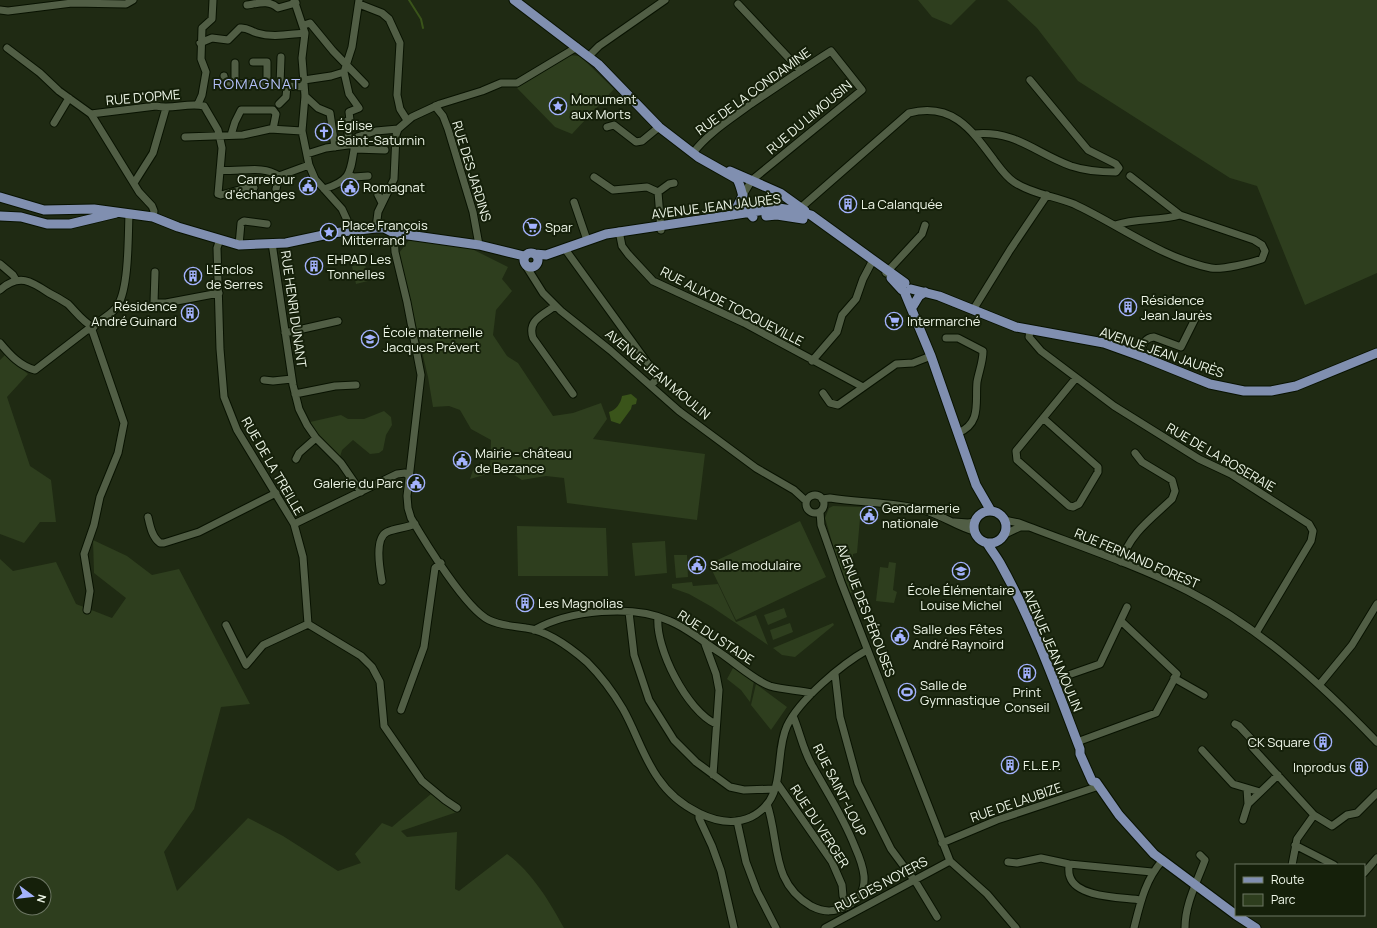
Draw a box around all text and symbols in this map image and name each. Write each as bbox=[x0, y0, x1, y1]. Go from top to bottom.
street label: RUE DE LA CONDAMINE bbox=[692, 43, 814, 139]
district label: ROMAGNAT bbox=[213, 73, 301, 94]
street label: RUE DU LIMOUSIN bbox=[762, 76, 856, 158]
street label: RUE D'OPME bbox=[105, 85, 181, 109]
place label: Monument aux Morts bbox=[571, 90, 636, 123]
place icon: Monument aux Morts bbox=[548, 96, 568, 116]
place label: Église Saint-Saturnin bbox=[337, 116, 425, 149]
street label: RUE DES JARDINS bbox=[448, 118, 496, 224]
church icon: Église Saint-Saturnin bbox=[314, 122, 334, 142]
place label: Carrefour d'échanges bbox=[225, 170, 295, 203]
public building icon: Carrefour d'échanges bbox=[298, 176, 318, 196]
public building icon: Romagnat bbox=[340, 177, 360, 197]
place label: Romagnat bbox=[363, 178, 425, 196]
street label: AVENUE JEAN JAURÈS bbox=[650, 189, 782, 223]
building icon: La Calanquée bbox=[838, 194, 858, 214]
place label: La Calanquée bbox=[861, 195, 943, 213]
place label: Place François Mitterrand bbox=[342, 216, 428, 249]
supermarket icon: Spar bbox=[522, 217, 542, 237]
place label: Spar bbox=[545, 218, 573, 236]
place icon: Place François Mitterrand bbox=[319, 222, 339, 242]
street label: RUE HENRI DUNANT bbox=[277, 249, 311, 369]
place label: EHPAD Les Tonnelles bbox=[327, 250, 391, 283]
building icon: EHPAD Les Tonnelles bbox=[304, 256, 324, 276]
place label: L'Enclos de Serres bbox=[206, 260, 263, 293]
street label: RUE ALIX DE TOCQUEVILLE bbox=[657, 262, 807, 350]
building icon: L'Enclos de Serres bbox=[183, 266, 203, 286]
place label: Résidence Jean Jaurès bbox=[1141, 291, 1212, 324]
place label: Résidence André Guinard bbox=[91, 297, 177, 330]
building icon: Résidence Jean Jaurès bbox=[1118, 297, 1138, 317]
building icon: Résidence André Guinard bbox=[180, 303, 200, 323]
supermarket icon: Intermarché bbox=[884, 311, 904, 331]
place label: Intermarché bbox=[907, 312, 981, 330]
street label: AVENUE JEAN JAURÈS bbox=[1098, 322, 1226, 382]
place label: École maternelle Jacques Prévert bbox=[383, 323, 483, 356]
street label: AVENUE JEAN MOULIN bbox=[602, 325, 714, 423]
school or university icon: École maternelle Jacques Prévert bbox=[360, 329, 380, 349]
street label: RUE DE LA TREILLE bbox=[238, 414, 308, 518]
street label: RUE DE LA ROSERAIE bbox=[1163, 418, 1279, 496]
place label: Mairie - château de Bezance bbox=[475, 444, 572, 477]
public building icon: Mairie - château de Bezance bbox=[452, 450, 472, 470]
public building icon: Galerie du Parc bbox=[406, 473, 426, 493]
place label: Galerie du Parc bbox=[314, 474, 403, 492]
place label: Gendarmerie nationale bbox=[882, 499, 960, 532]
public building icon: Gendarmerie nationale bbox=[859, 505, 879, 525]
street label: RUE FERNAND FOREST bbox=[1072, 524, 1202, 593]
street label: AVENUE DES PÉROUSES bbox=[832, 541, 900, 679]
public building icon: Salle modulaire bbox=[687, 555, 707, 575]
place label: Salle modulaire bbox=[710, 556, 801, 574]
school or university icon: École Élémentaire Louise Michel bbox=[951, 561, 971, 581]
place label: École Élémentaire Louise Michel bbox=[908, 581, 1015, 614]
street label: AVENUE JEAN MOULIN bbox=[1019, 586, 1087, 714]
building icon: Les Magnolias bbox=[515, 593, 535, 613]
place label: Les Magnolias bbox=[538, 594, 623, 612]
street label: RUE DU STADE bbox=[674, 606, 758, 668]
place label: Salle des Fêtes André Raynoird bbox=[913, 620, 1004, 653]
public building icon: Salle des Fêtes André Raynoird bbox=[890, 626, 910, 646]
building icon: Print Conseil bbox=[1017, 663, 1037, 683]
place label: Salle de Gymnastique bbox=[920, 676, 1000, 709]
sports icon: Salle de Gymnastique bbox=[897, 682, 917, 702]
place label: Print Conseil bbox=[1004, 683, 1050, 716]
building icon: CK Square bbox=[1313, 732, 1333, 752]
place label: CK Square bbox=[1248, 733, 1310, 751]
street label: RUE SAINT-LOUP bbox=[809, 741, 871, 839]
building icon: F.L.E.P. bbox=[1000, 755, 1020, 775]
place label: F.L.E.P. bbox=[1023, 756, 1061, 774]
building icon: Inprodus bbox=[1349, 757, 1369, 777]
place label: Inprodus bbox=[1293, 758, 1346, 776]
street label: RUE DE LAUBIZE bbox=[968, 778, 1064, 826]
street label: RUE DU VERGER bbox=[786, 781, 854, 871]
street label: RUE DES NOYERS bbox=[832, 852, 930, 916]
legend bbox=[1235, 864, 1365, 916]
text: Route bbox=[1271, 871, 1304, 888]
north arrow bbox=[12, 876, 52, 916]
text: Parc bbox=[1271, 891, 1296, 908]
text: N bbox=[34, 893, 50, 905]

